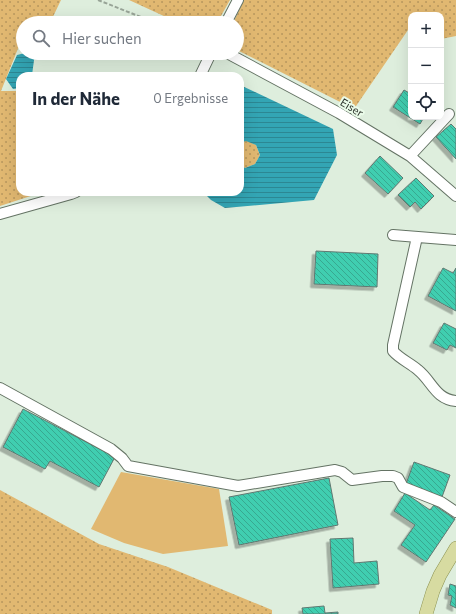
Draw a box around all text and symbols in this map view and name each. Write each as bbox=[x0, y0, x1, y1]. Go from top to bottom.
map controls bbox=[408, 12, 444, 120]
button: + bbox=[408, 12, 444, 48]
search box bbox=[16, 16, 244, 60]
icon: search bbox=[30, 27, 52, 49]
text: Hier suchen bbox=[62, 29, 142, 47]
button: − bbox=[408, 48, 444, 84]
button: locate bbox=[408, 84, 444, 120]
text: In der Nähe bbox=[32, 88, 120, 109]
text: 0 Ergebnisse bbox=[153, 90, 228, 106]
street label: Eiser bbox=[338, 95, 366, 119]

